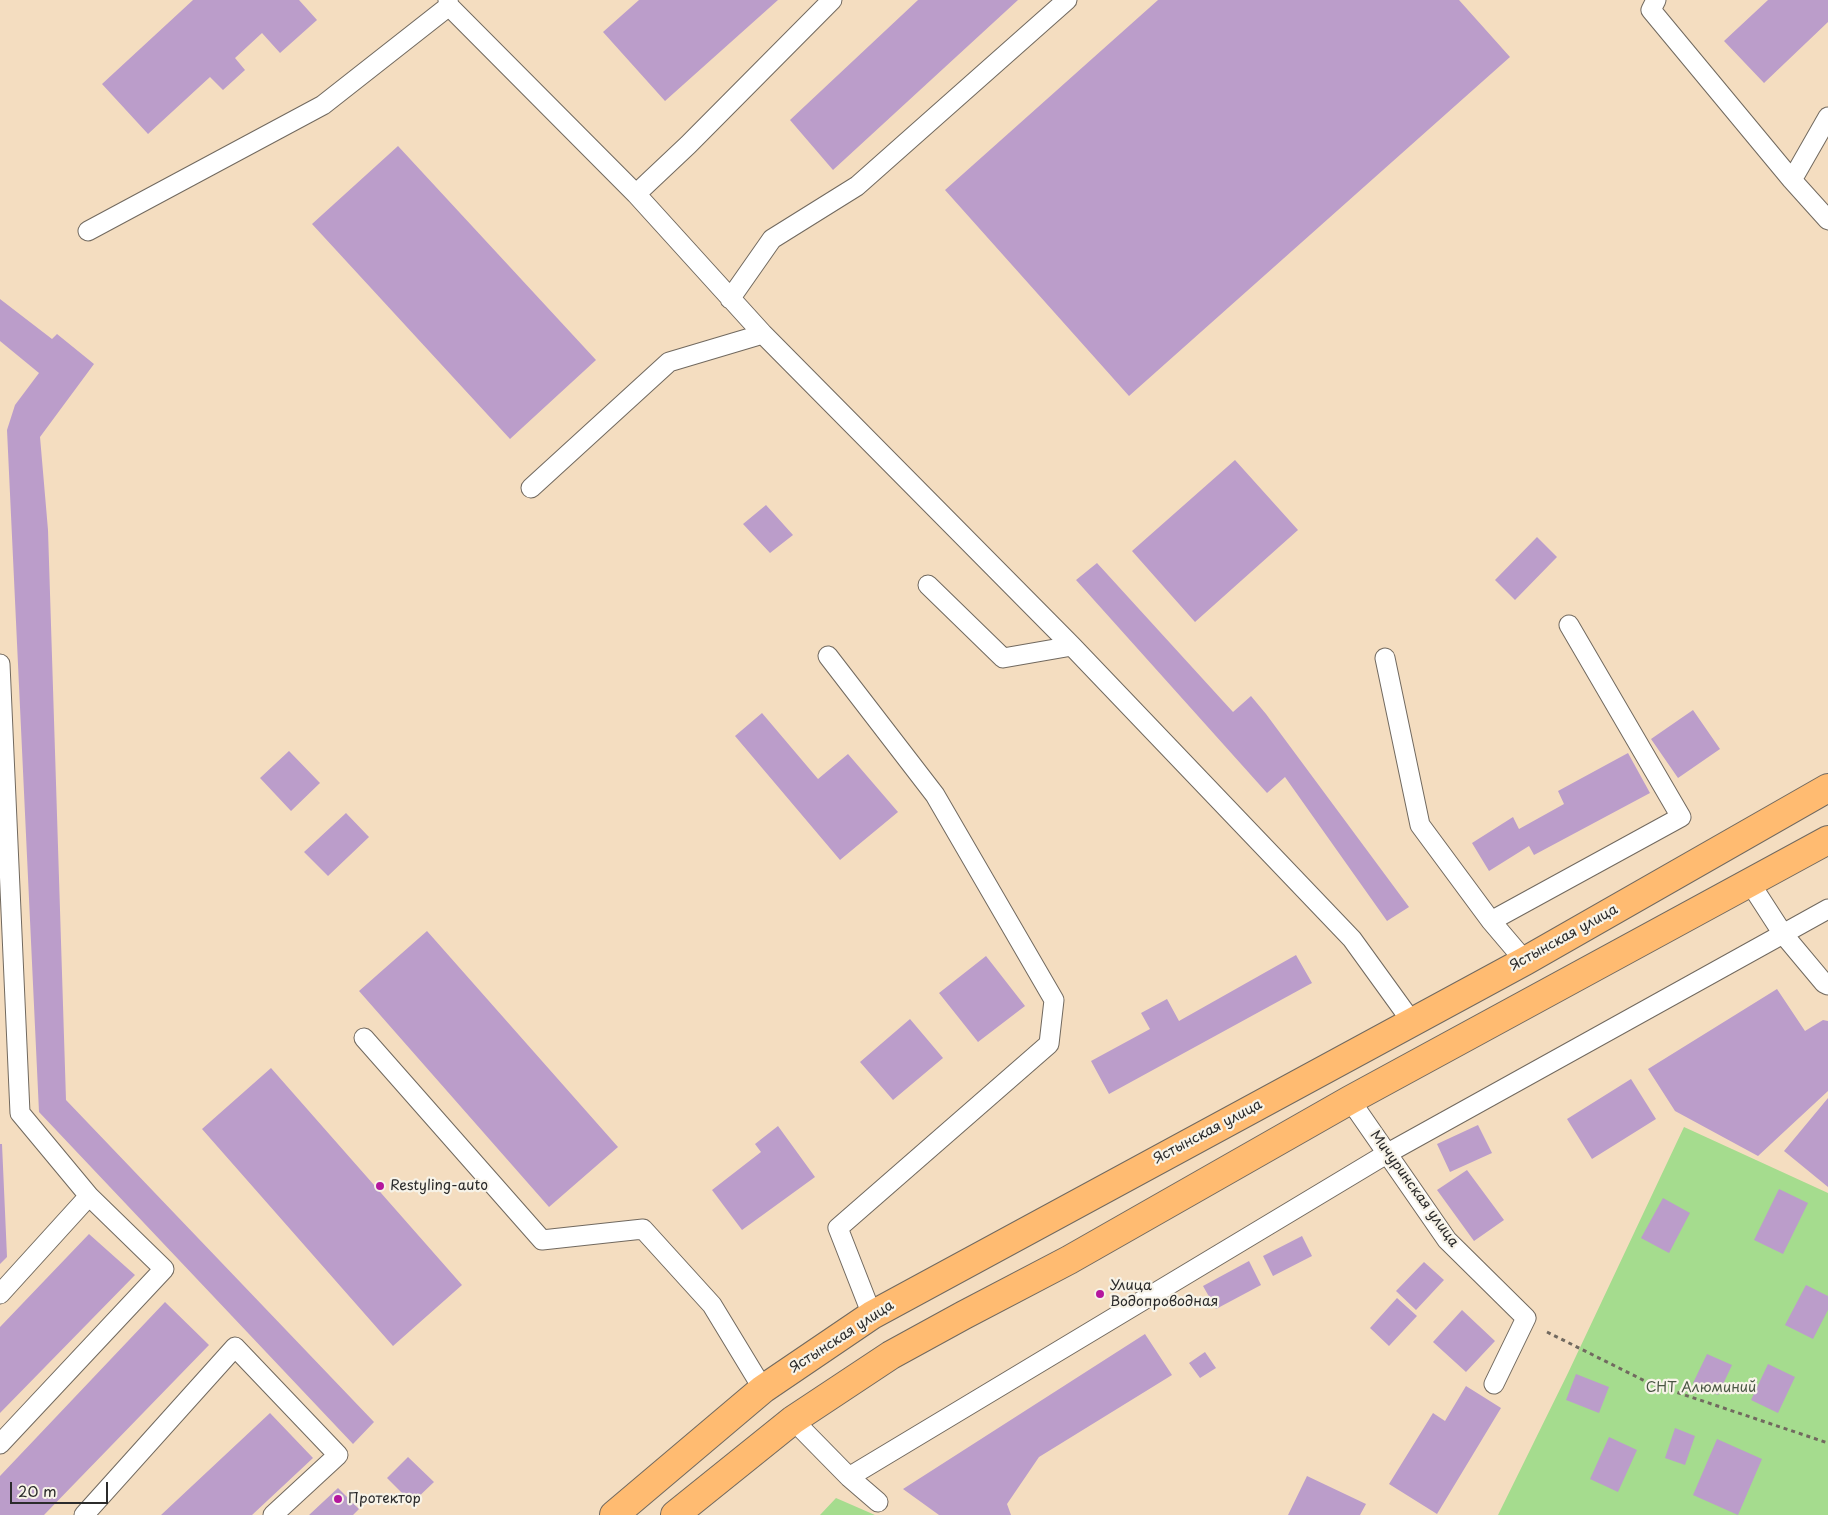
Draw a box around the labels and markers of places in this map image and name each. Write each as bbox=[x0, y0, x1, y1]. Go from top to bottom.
place label: Restyling-auto bbox=[390, 1178, 488, 1194]
marker: Restyling-auto bbox=[374, 1180, 386, 1192]
place label: Улица Водопроводная bbox=[1110, 1278, 1218, 1310]
marker: Улица Водопроводная bbox=[1094, 1288, 1106, 1300]
place label: Протектор bbox=[348, 1491, 421, 1507]
marker: Протектор bbox=[332, 1493, 344, 1505]

